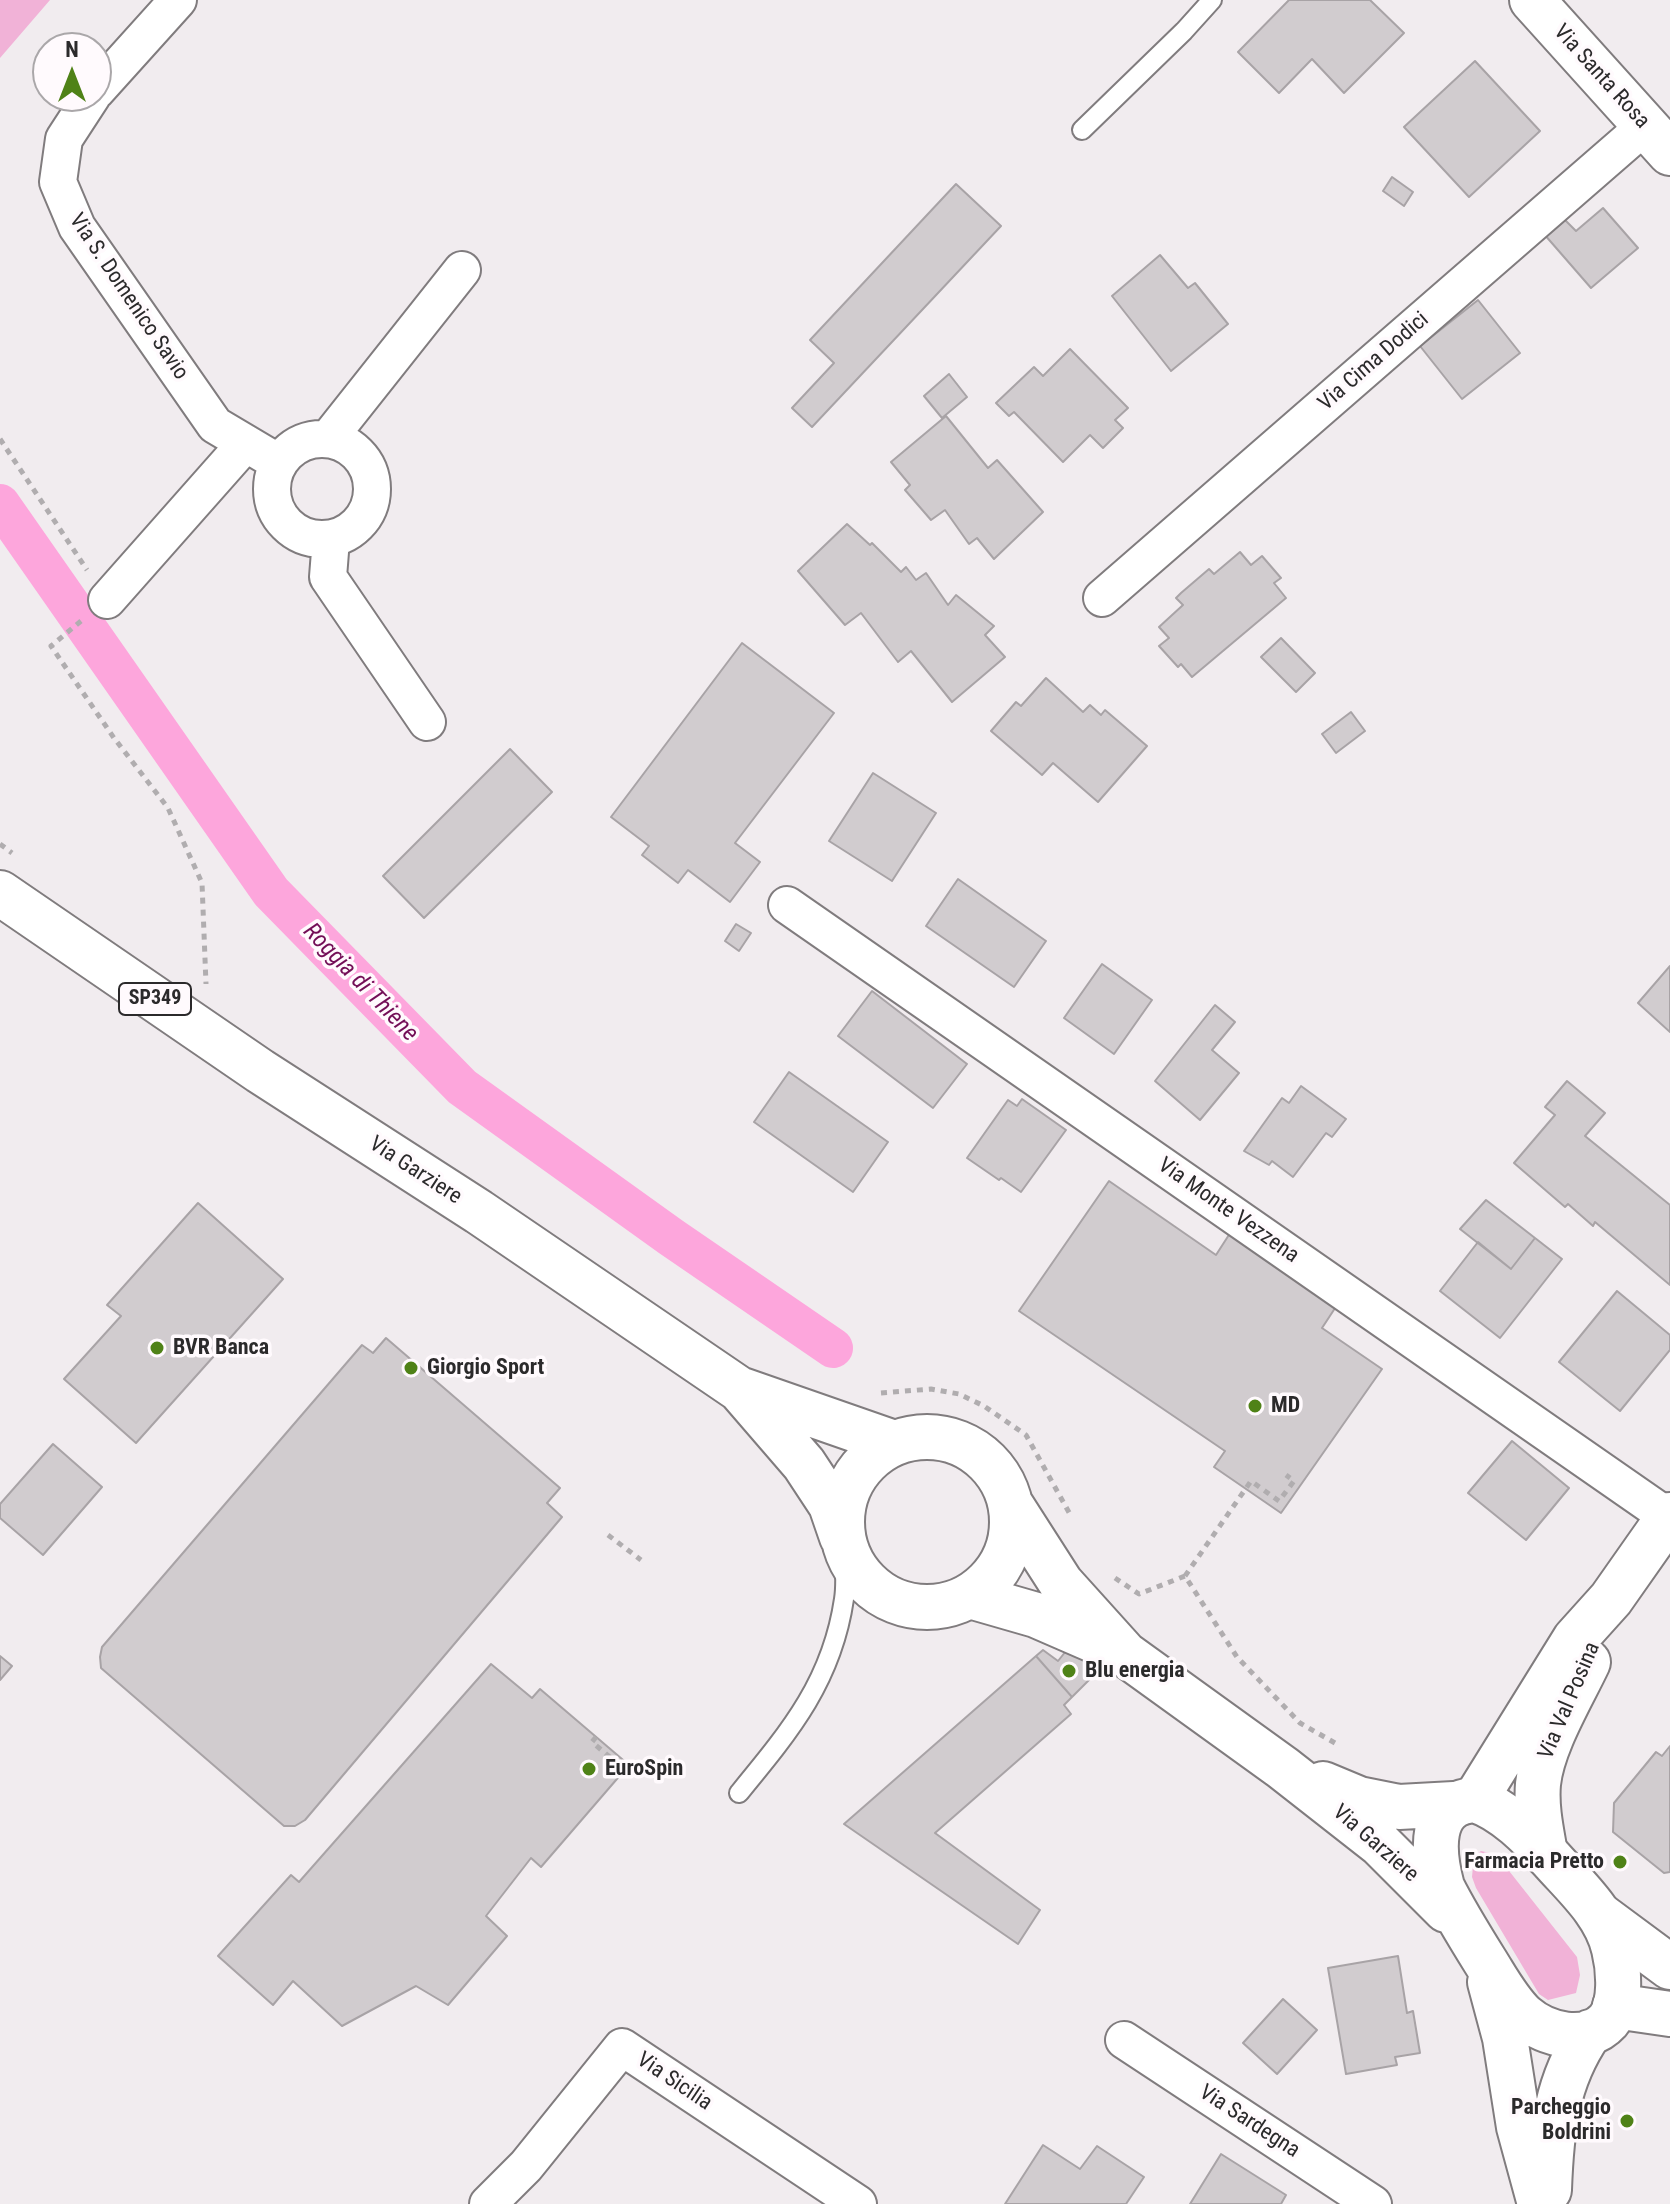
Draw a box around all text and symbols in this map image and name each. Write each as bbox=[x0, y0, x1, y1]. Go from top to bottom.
street label: Via Santa Rosa bbox=[1547, 20, 1655, 134]
north arrow bbox=[32, 32, 112, 112]
text: N bbox=[65, 37, 79, 62]
street label: Via S. Domenico Savio bbox=[63, 209, 193, 385]
street label: Via Cima Dodici bbox=[1313, 307, 1435, 417]
water label: Roggia di Thiene bbox=[296, 918, 424, 1048]
road number: SP349 bbox=[119, 983, 191, 1015]
street label: Via Garziere bbox=[364, 1131, 466, 1211]
street label: Via Monte Vezzena bbox=[1152, 1153, 1304, 1269]
place label: BVR Banca bbox=[173, 1335, 269, 1361]
marker: BVR Banca bbox=[148, 1339, 166, 1357]
place label: Giorgio Sport bbox=[427, 1355, 544, 1381]
marker: Giorgio Sport bbox=[402, 1359, 420, 1377]
place label: MD bbox=[1271, 1393, 1300, 1419]
marker: MD bbox=[1246, 1397, 1264, 1415]
street label: Via Val Posina bbox=[1533, 1638, 1607, 1764]
place label: Blu energia bbox=[1085, 1658, 1185, 1684]
marker: Blu energia bbox=[1060, 1662, 1078, 1680]
place label: EuroSpin bbox=[605, 1756, 683, 1782]
marker: EuroSpin bbox=[580, 1760, 598, 1778]
street label: Via Garziere bbox=[1327, 1800, 1423, 1888]
place label: Farmacia Pretto bbox=[1464, 1849, 1604, 1875]
marker: Farmacia Pretto bbox=[1611, 1853, 1629, 1871]
street label: Via Sicilia bbox=[631, 2047, 717, 2117]
street label: Via Sardegna bbox=[1194, 2080, 1304, 2164]
place label: Parcheggio Boldrini bbox=[1511, 2095, 1611, 2146]
marker: Parcheggio Boldrini bbox=[1618, 2112, 1636, 2130]

